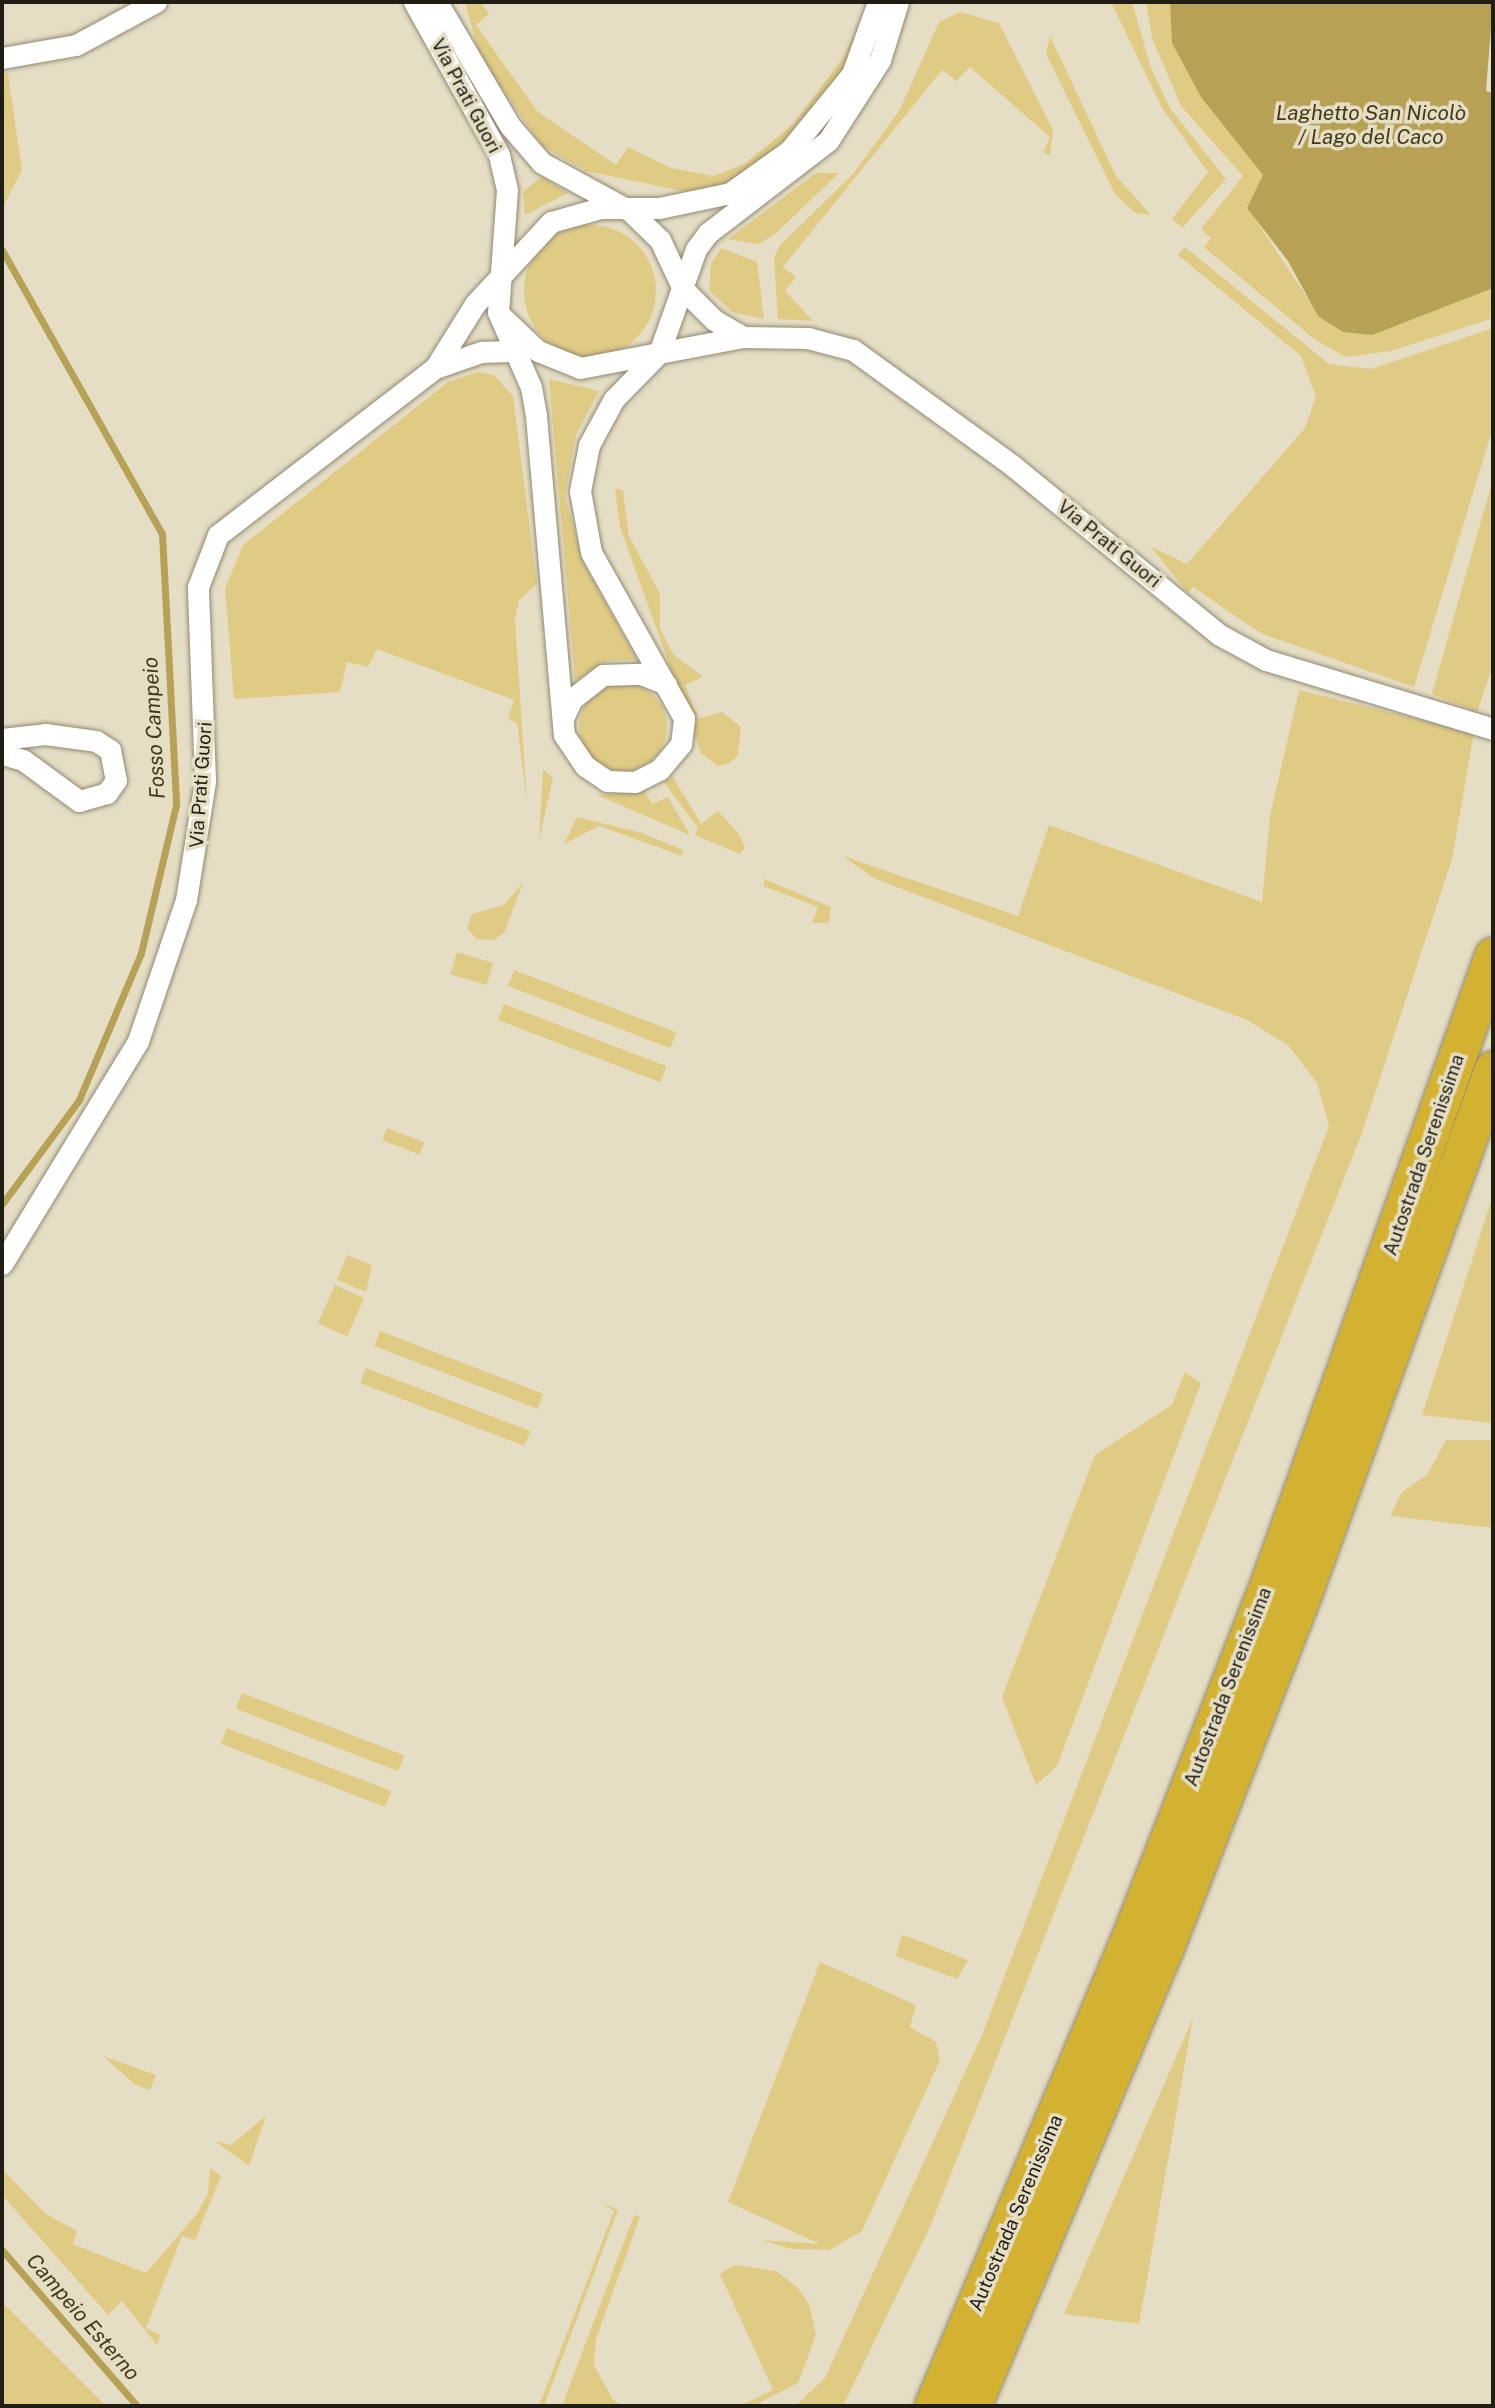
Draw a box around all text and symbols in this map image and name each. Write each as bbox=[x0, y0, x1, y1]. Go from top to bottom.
street label: Via Prati Guori bbox=[426, 35, 506, 157]
water label: Laghetto San Nicolò / Lago del Caco bbox=[1276, 100, 1466, 150]
street label: Via Prati Guori bbox=[1053, 495, 1165, 593]
water label: Fosso Campeio bbox=[138, 656, 170, 800]
street label: Via Prati Guori bbox=[185, 721, 217, 849]
street label: Autostrada Serenissima bbox=[1379, 1051, 1469, 1259]
street label: Autostrada Serenissima bbox=[1180, 1584, 1276, 1790]
street label: Autostrada Serenissima bbox=[964, 2111, 1068, 2315]
water label: Campeio Esterno bbox=[21, 2248, 145, 2386]

